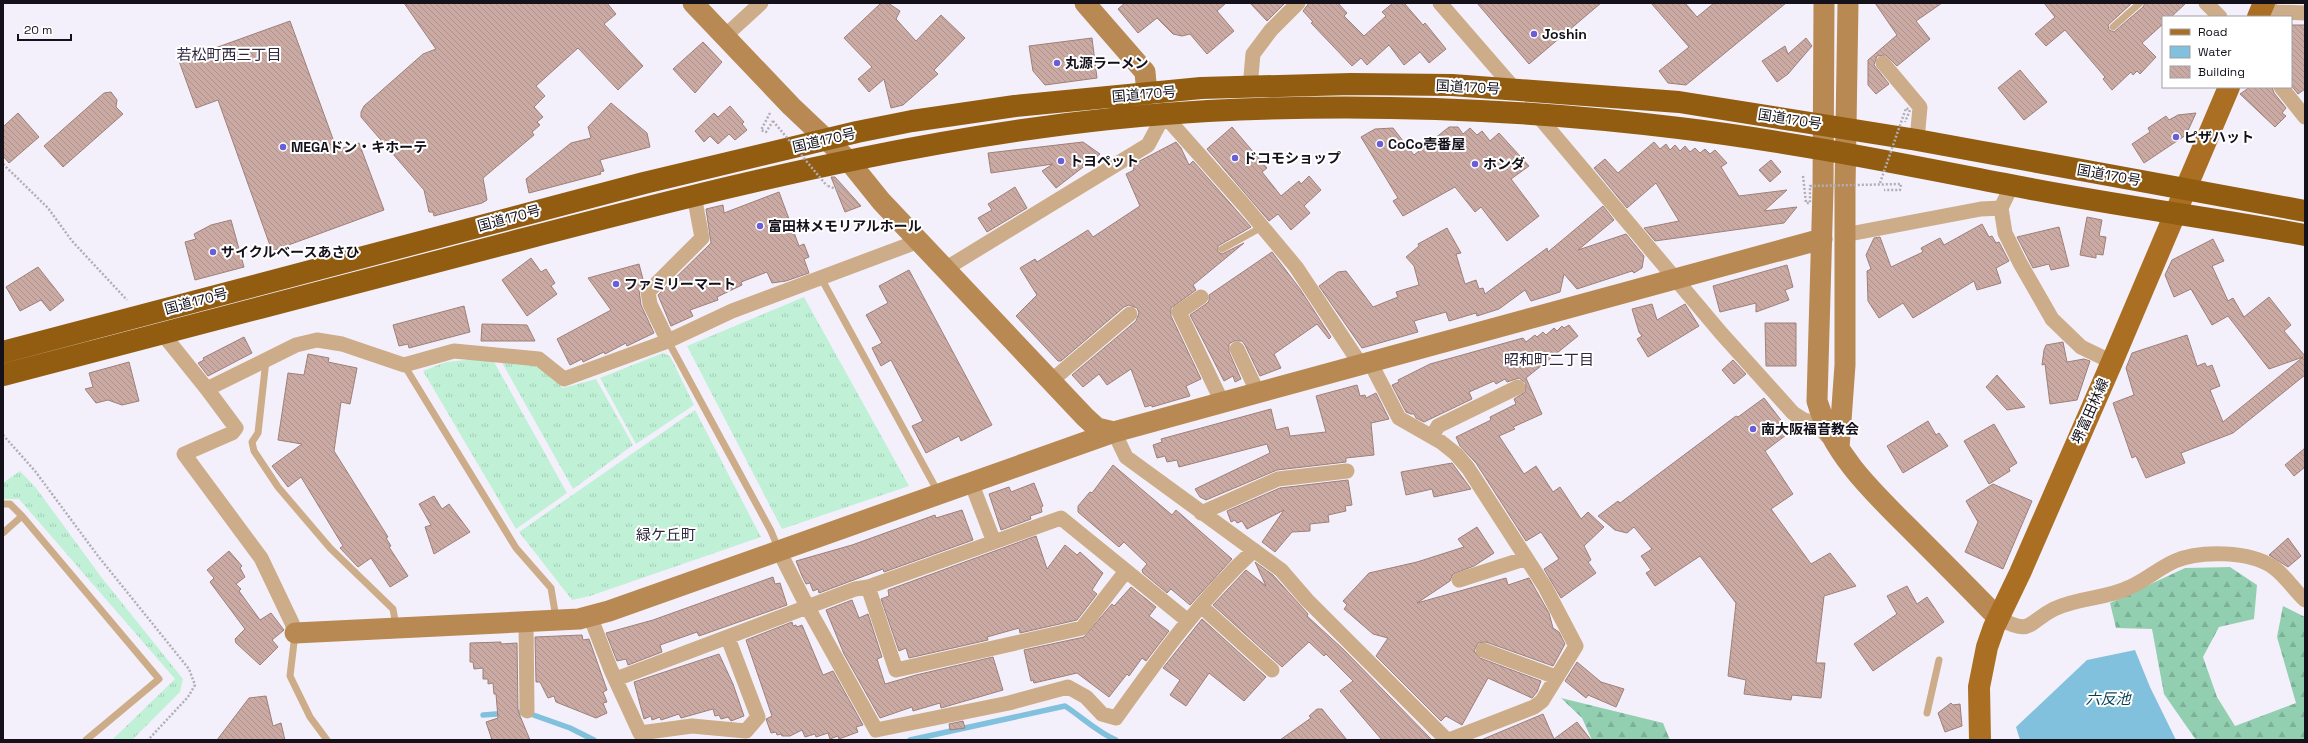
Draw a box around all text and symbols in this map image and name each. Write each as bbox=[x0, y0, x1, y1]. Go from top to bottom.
scale bar bbox=[18, 16, 71, 42]
legend bbox=[2162, 16, 2292, 88]
text: 20 m bbox=[24, 22, 52, 38]
text: Road bbox=[2198, 24, 2227, 40]
place label: Joshin bbox=[1542, 25, 1587, 43]
marker: Joshin bbox=[1529, 29, 1539, 39]
text: Water bbox=[2198, 44, 2232, 60]
district label: 若松町西三丁目 bbox=[176, 45, 282, 64]
place label: 丸源ラーメン bbox=[1065, 54, 1148, 72]
marker: 丸源ラーメン bbox=[1052, 58, 1062, 68]
text: Building bbox=[2198, 64, 2245, 80]
street label: 国道170号 bbox=[1435, 76, 1501, 98]
street label: 国道170号 bbox=[1111, 82, 1177, 106]
street label: 国道170号 bbox=[1757, 105, 1823, 133]
street label: 国道170号 bbox=[790, 124, 858, 156]
place label: ピザハット bbox=[2184, 128, 2254, 146]
marker: ピザハット bbox=[2171, 132, 2181, 142]
place label: CoCo壱番屋 bbox=[1388, 135, 1465, 153]
place label: MEGAドン・キホーテ bbox=[291, 138, 427, 156]
marker: CoCo壱番屋 bbox=[1375, 139, 1385, 149]
marker: MEGAドン・キホーテ bbox=[278, 142, 288, 152]
place label: ドコモショップ bbox=[1243, 149, 1341, 167]
place label: トヨペット bbox=[1069, 152, 1139, 170]
marker: ドコモショップ bbox=[1230, 153, 1240, 163]
place label: ホンダ bbox=[1483, 155, 1525, 173]
marker: トヨペット bbox=[1056, 156, 1066, 166]
marker: ホンダ bbox=[1470, 159, 1480, 169]
street label: 国道170号 bbox=[2076, 161, 2142, 189]
street label: 国道170号 bbox=[475, 201, 543, 235]
place label: 富田林メモリアルホール bbox=[768, 217, 922, 235]
marker: 富田林メモリアルホール bbox=[755, 221, 765, 231]
place label: サイクルベースあさひ bbox=[221, 243, 360, 261]
marker: サイクルベースあさひ bbox=[208, 247, 218, 257]
place label: ファミリーマート bbox=[624, 275, 736, 293]
marker: ファミリーマート bbox=[611, 279, 621, 289]
street label: 国道170号 bbox=[162, 284, 230, 318]
district label: 昭和町二丁目 bbox=[1504, 350, 1594, 369]
street label: 堺富田林線 bbox=[2068, 375, 2112, 447]
place label: 南大阪福音教会 bbox=[1761, 420, 1859, 438]
marker: 南大阪福音教会 bbox=[1748, 424, 1758, 434]
district label: 緑ケ丘町 bbox=[636, 525, 696, 544]
water label: 六反池 bbox=[2085, 689, 2132, 708]

